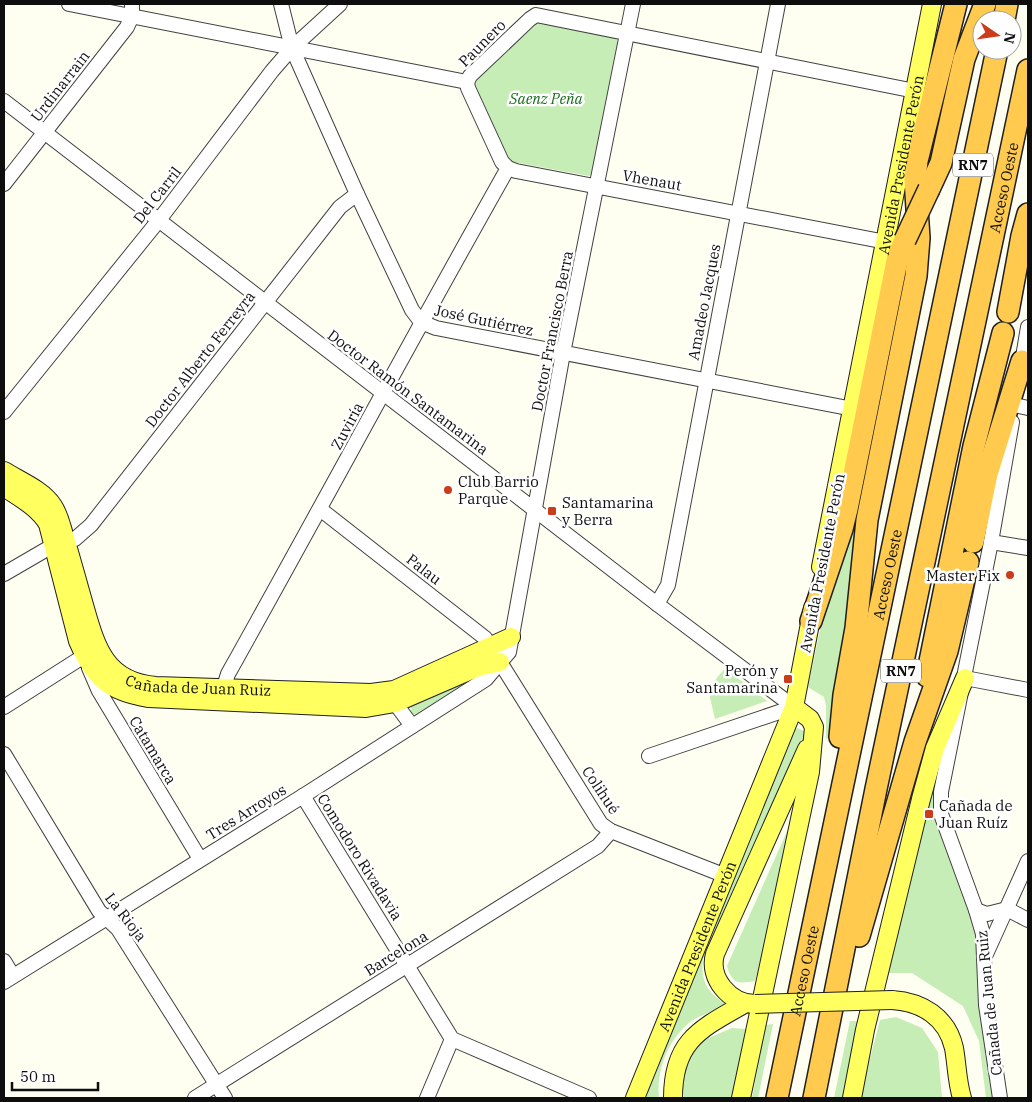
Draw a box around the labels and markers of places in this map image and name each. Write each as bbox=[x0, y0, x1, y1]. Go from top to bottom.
place label: Club Barrio Parque bbox=[458, 472, 539, 508]
marker: Club Barrio Parque bbox=[442, 484, 454, 496]
place label: Santamarina y Berra bbox=[562, 493, 654, 529]
marker: Santamarina y Berra bbox=[546, 505, 558, 517]
place label: Master Fix bbox=[926, 566, 1000, 585]
marker: Master Fix bbox=[1004, 569, 1016, 581]
place label: Perón y Santamarina bbox=[686, 661, 778, 697]
marker: Perón y Santamarina bbox=[782, 673, 794, 685]
place label: Cañada de Juan Ruíz bbox=[939, 796, 1013, 832]
marker: Cañada de Juan Ruíz bbox=[923, 808, 935, 820]

